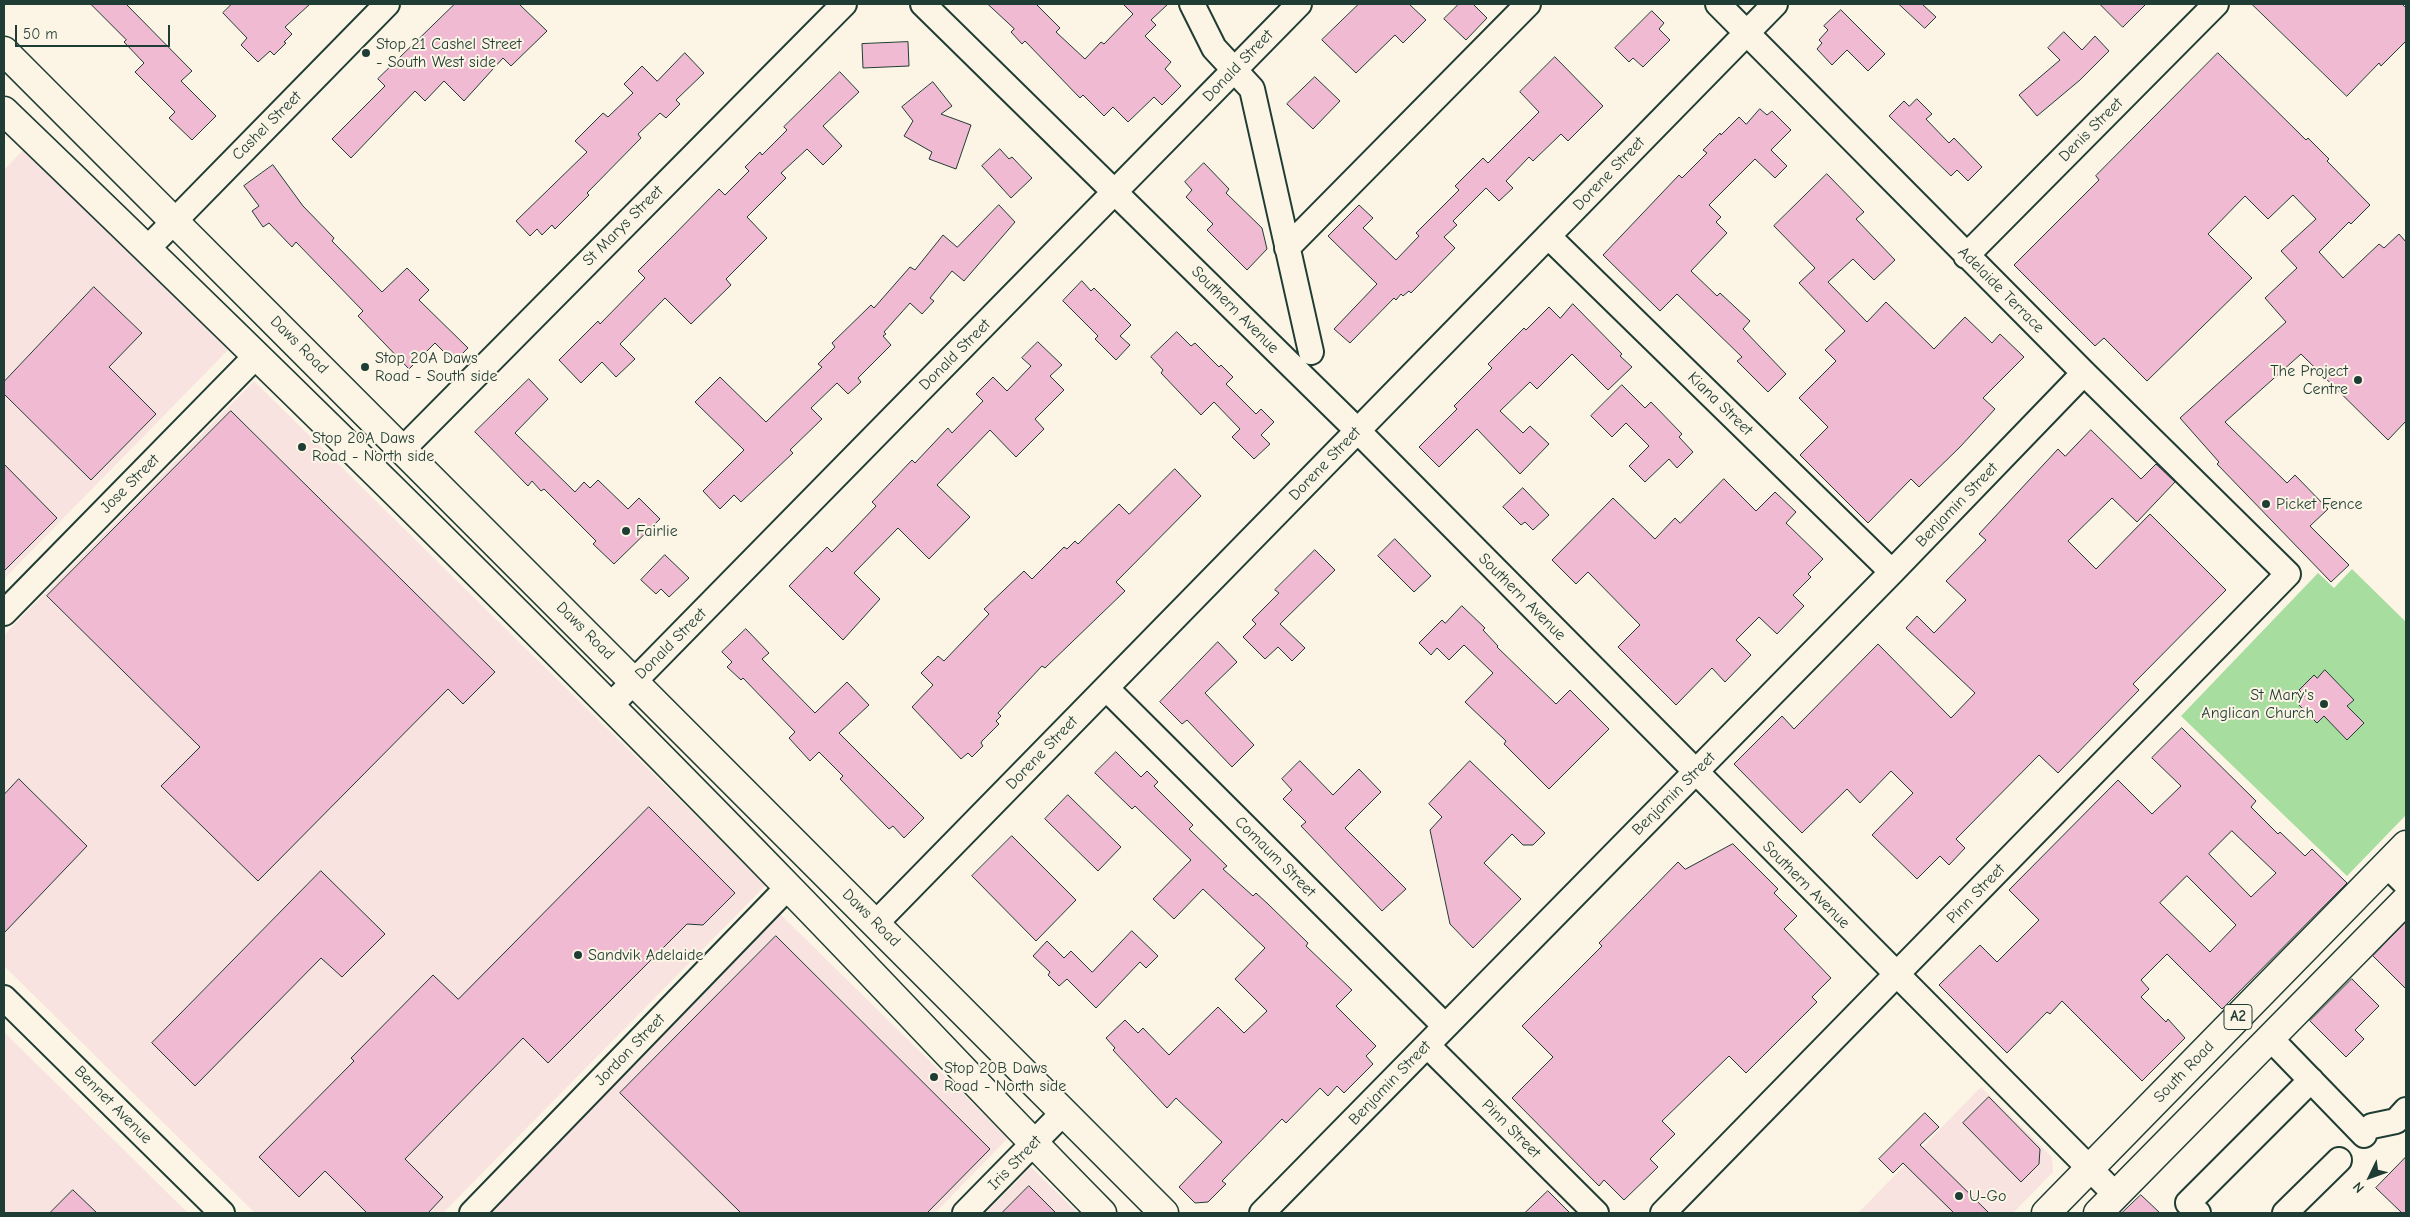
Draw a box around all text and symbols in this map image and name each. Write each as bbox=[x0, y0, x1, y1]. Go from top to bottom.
scale bar bbox=[18, 15, 172, 47]
text: 50 m bbox=[23, 25, 58, 43]
street label: Donald Street bbox=[1199, 26, 1277, 106]
place label: Stop 21 Cashel Street - South West side bbox=[376, 34, 522, 72]
marker: Stop 21 Cashel Street - South West side bbox=[360, 47, 372, 59]
street label: Cashel Street bbox=[228, 87, 306, 165]
street label: Denis Street bbox=[2055, 94, 2127, 166]
street label: Dorene Street bbox=[1569, 133, 1649, 215]
street label: St Marys Street bbox=[579, 182, 667, 270]
street label: Adelaide Terrace bbox=[1954, 243, 2048, 337]
street label: Southern Avenue bbox=[1187, 262, 1283, 358]
street label: Daws Road bbox=[266, 312, 332, 378]
street label: Donald Street bbox=[915, 315, 995, 395]
place label: Stop 20A Daws Road - South side bbox=[375, 348, 497, 386]
marker: Stop 20A Daws Road - South side bbox=[359, 361, 371, 373]
place label: The Project Centre bbox=[2270, 361, 2348, 399]
street label: Kiana Street bbox=[1683, 368, 1757, 440]
marker: The Project Centre bbox=[2352, 374, 2364, 386]
street label: Dorene Street bbox=[1285, 423, 1365, 505]
place label: Stop 20A Daws Road - North side bbox=[312, 428, 434, 466]
marker: Stop 20A Daws Road - North side bbox=[296, 441, 308, 453]
street label: Jose Street bbox=[96, 450, 164, 518]
street label: Benjamin Street bbox=[1912, 459, 2002, 551]
place label: Picket Fence bbox=[2276, 494, 2363, 514]
marker: Picket Fence bbox=[2260, 498, 2272, 510]
place label: Fairlie bbox=[636, 521, 678, 541]
marker: Fairlie bbox=[620, 525, 632, 537]
street label: Southern Avenue bbox=[1474, 549, 1570, 645]
street label: Daws Road bbox=[552, 598, 618, 664]
street label: Donald Street bbox=[631, 604, 711, 684]
place label: St Mary's Anglican Church bbox=[2201, 685, 2314, 723]
marker: St Mary's Anglican Church bbox=[2318, 698, 2330, 710]
street label: Dorene Street bbox=[1002, 712, 1082, 794]
street label: Benjamin Street bbox=[1628, 748, 1720, 840]
street label: Comaum Street bbox=[1231, 813, 1319, 901]
street label: Southern Avenue bbox=[1758, 837, 1854, 933]
street label: Pinn Street bbox=[1943, 860, 2009, 928]
street label: Daws Road bbox=[838, 885, 904, 951]
place label: Sandvik Adelaide bbox=[588, 945, 704, 965]
marker: Sandvik Adelaide bbox=[572, 949, 584, 961]
road number: A2 bbox=[2224, 1004, 2252, 1030]
street label: Jordon Street bbox=[591, 1010, 669, 1090]
street label: Benjamin Street bbox=[1345, 1037, 1435, 1129]
street label: South Road bbox=[2150, 1037, 2218, 1107]
place label: Stop 20B Daws Road - North side bbox=[944, 1058, 1066, 1096]
street label: Bennet Avenue bbox=[70, 1062, 156, 1148]
marker: Stop 20B Daws Road - North side bbox=[928, 1071, 940, 1083]
street label: Pinn Street bbox=[1477, 1095, 1545, 1163]
street label: Iris Street bbox=[984, 1132, 1046, 1194]
north arrow bbox=[2345, 1152, 2395, 1202]
text: N bbox=[2349, 1178, 2368, 1196]
place label: U-Go bbox=[1969, 1186, 2006, 1206]
marker: U-Go bbox=[1953, 1190, 1965, 1202]

